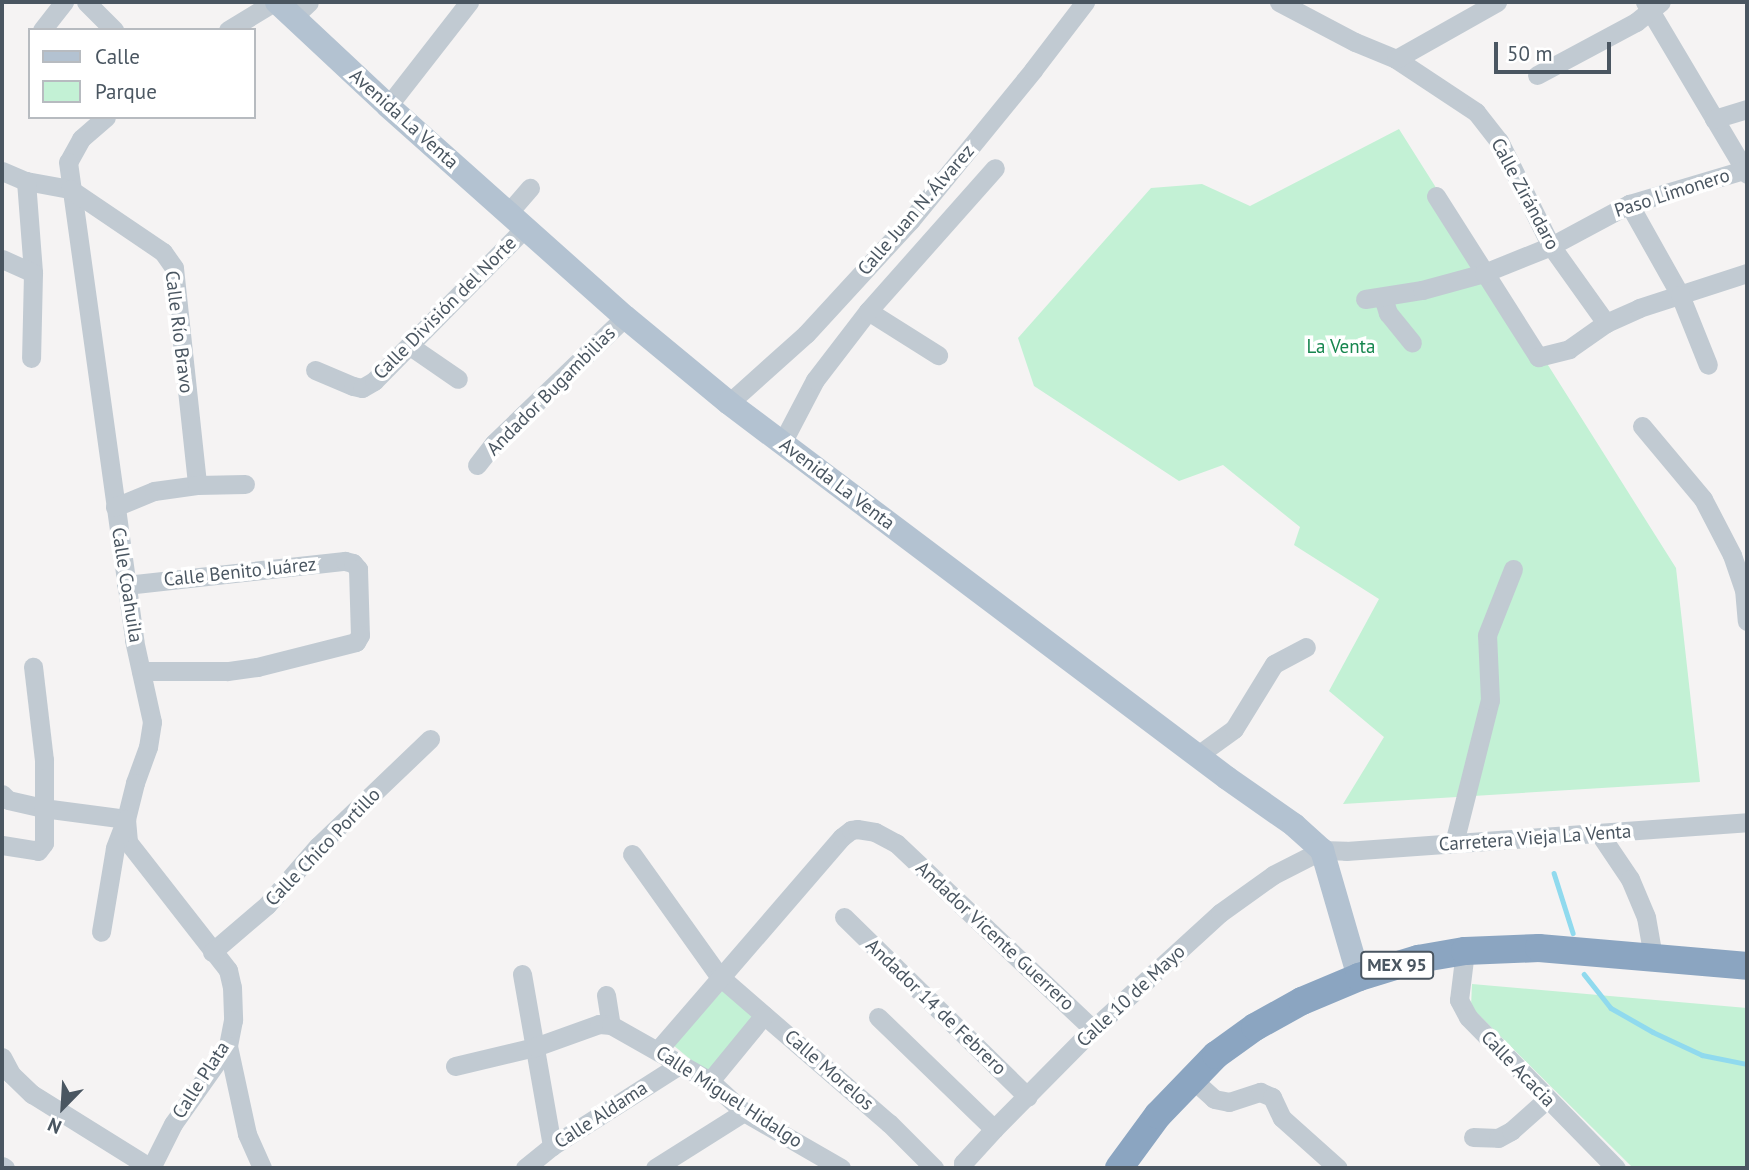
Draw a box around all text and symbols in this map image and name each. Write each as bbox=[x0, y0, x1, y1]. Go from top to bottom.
legend bbox=[28, 28, 256, 119]
scale bar bbox=[1497, 28, 1614, 72]
text: 50 m bbox=[1507, 40, 1553, 67]
text: Calle bbox=[95, 43, 140, 70]
street label: Avenida La Venta bbox=[345, 64, 463, 174]
text: Parque bbox=[95, 78, 157, 105]
street label: Calle Zirándaro bbox=[1486, 134, 1564, 254]
street label: Calle Juan N. Álvarez bbox=[852, 139, 980, 281]
street label: Paso Limonero bbox=[1611, 164, 1733, 222]
street label: Calle División del Norte bbox=[369, 232, 521, 384]
street label: Calle Río Bravo bbox=[160, 269, 198, 395]
street label: Andador Bugambilias bbox=[482, 322, 620, 460]
park label: La Venta bbox=[1306, 336, 1376, 358]
street label: Avenida La Venta bbox=[775, 433, 899, 535]
street label: Calle Coahuila bbox=[107, 526, 147, 644]
street label: Calle Benito Juárez bbox=[163, 553, 317, 591]
street label: Calle Chico Portillo bbox=[261, 783, 385, 911]
street label: Carretera Vieja La Venta bbox=[1437, 820, 1633, 856]
street label: Andador Vicente Guerrero bbox=[911, 856, 1079, 1016]
street label: Andador 14 de Febrero bbox=[861, 934, 1011, 1080]
street label: Calle 10 de Mayo bbox=[1072, 940, 1190, 1052]
road number: MEX 95 bbox=[1358, 950, 1436, 980]
street label: Calle Morelos bbox=[780, 1025, 878, 1115]
street label: Calle Acacia bbox=[1476, 1026, 1560, 1112]
street label: Calle Plata bbox=[168, 1037, 234, 1123]
street label: Calle Miguel Hidalgo bbox=[651, 1041, 807, 1153]
north arrow bbox=[28, 1072, 98, 1142]
street label: Calle Aldama bbox=[550, 1076, 652, 1154]
text: N bbox=[44, 1113, 65, 1140]

